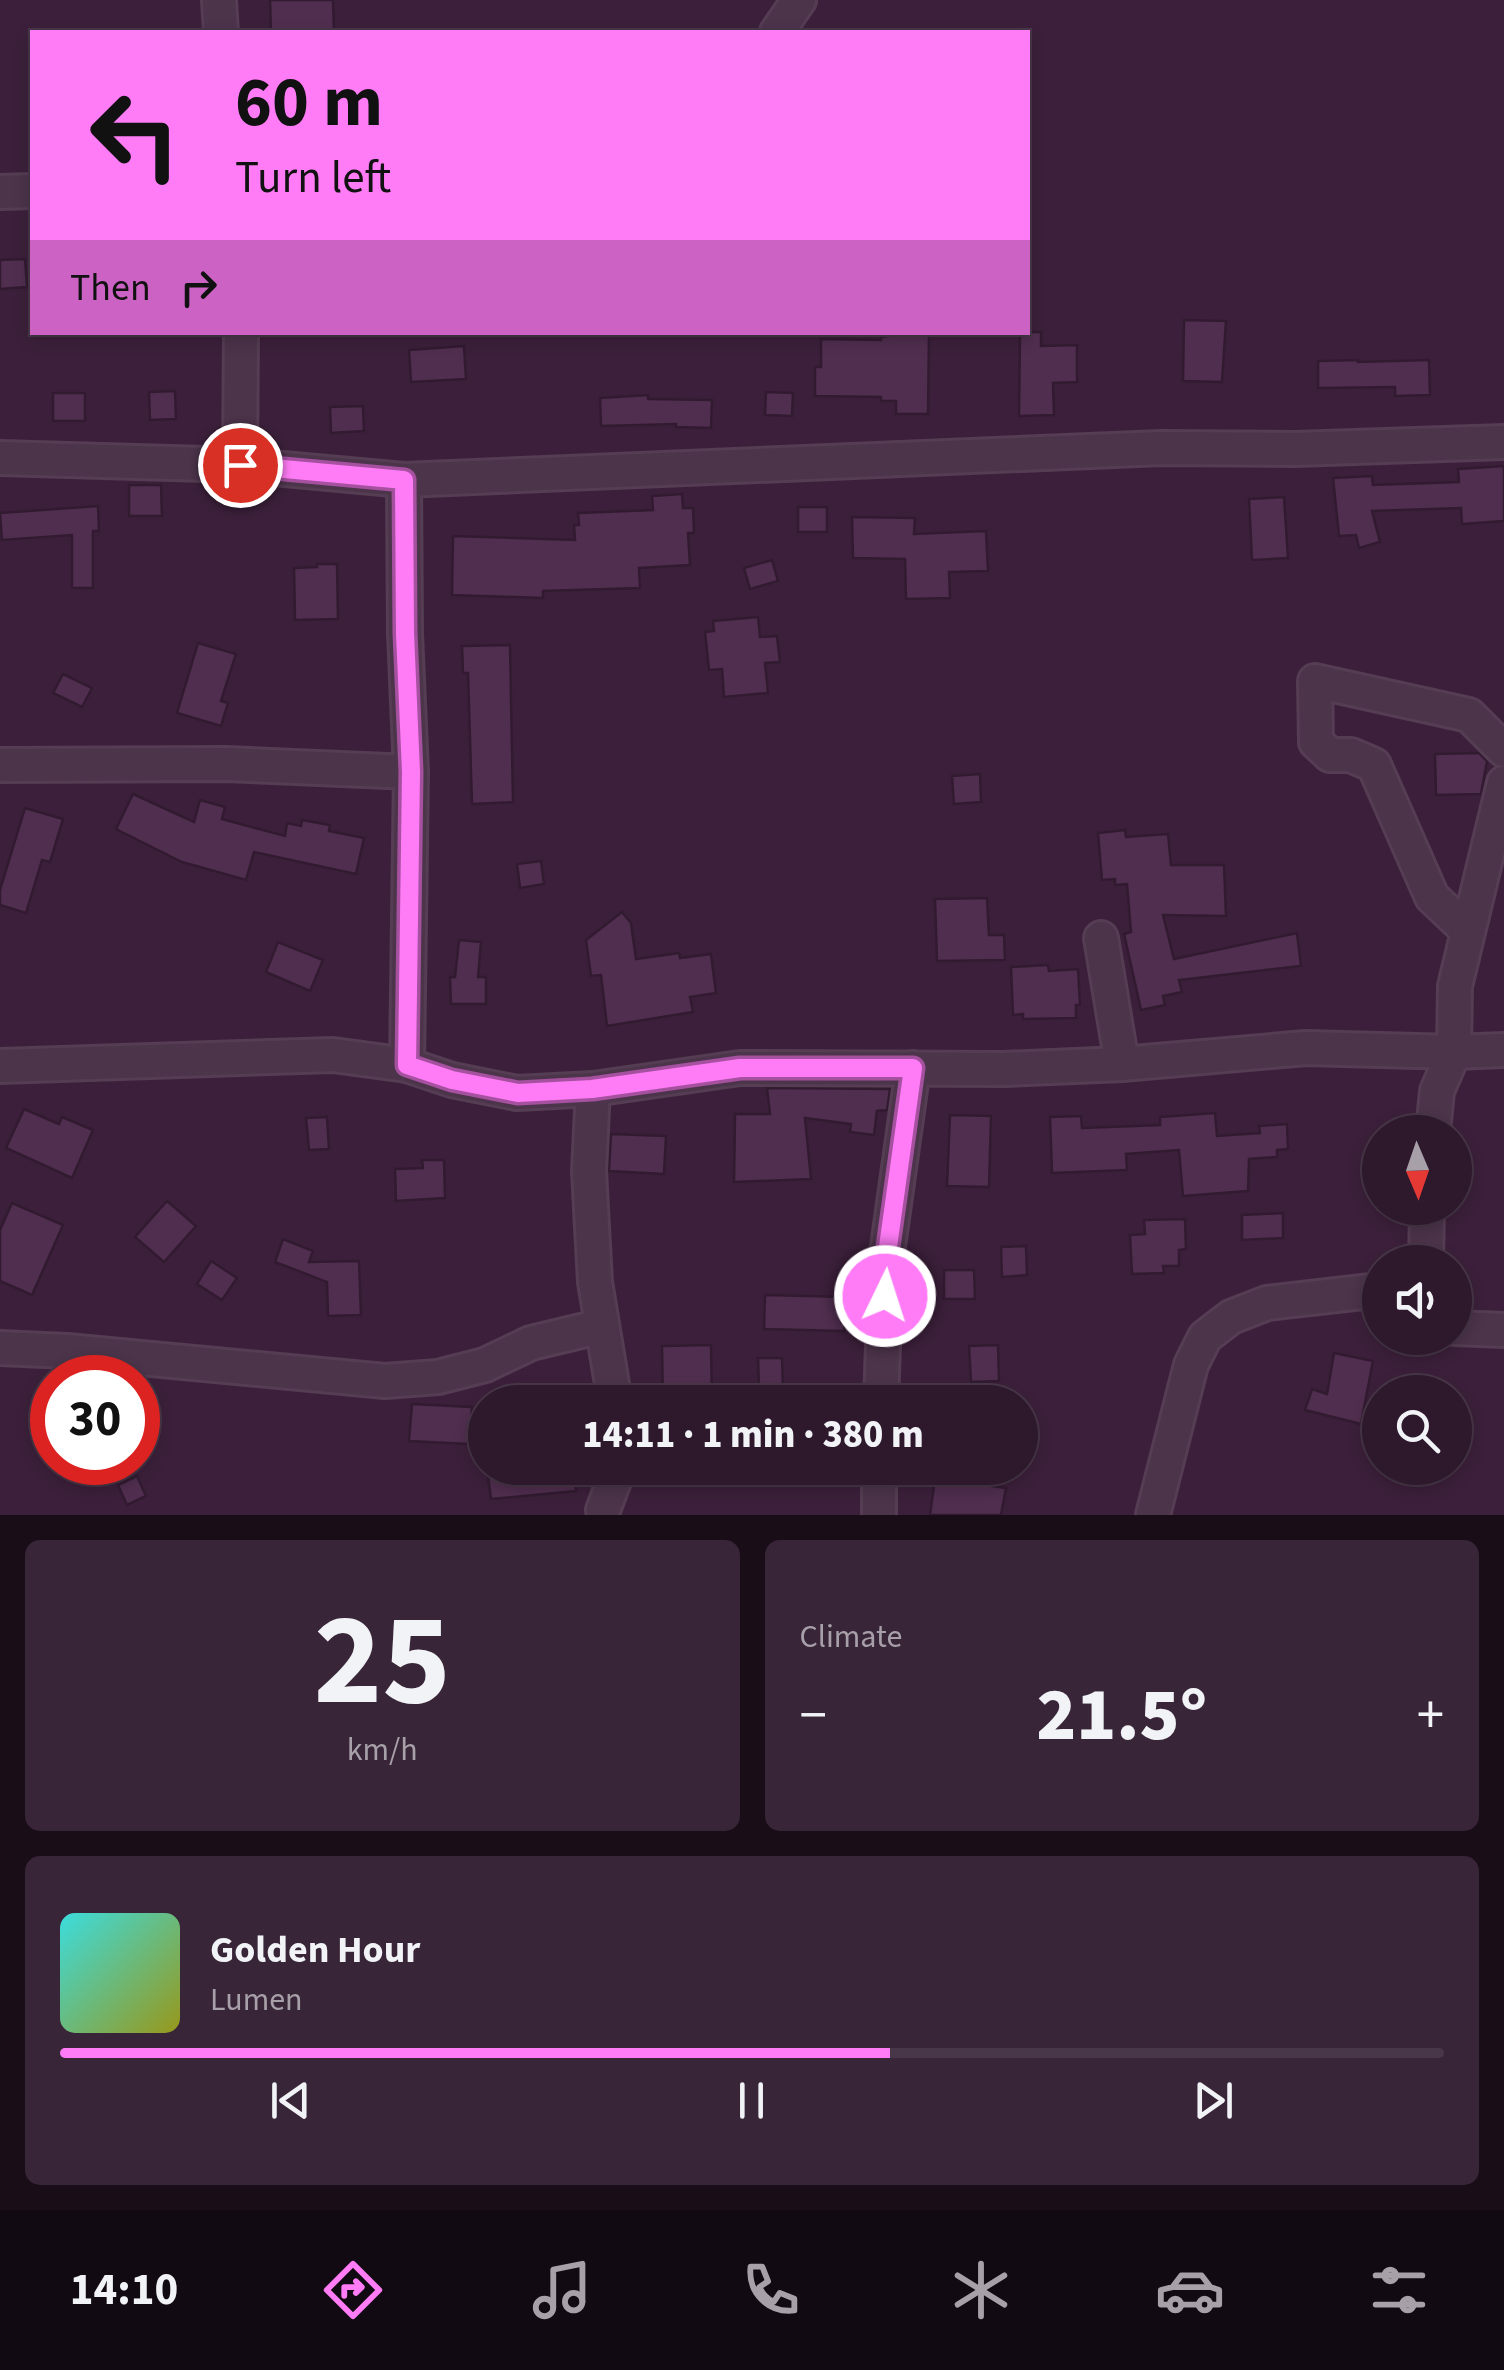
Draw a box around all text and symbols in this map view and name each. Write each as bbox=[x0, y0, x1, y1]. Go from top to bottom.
text: 60 m bbox=[235, 53, 383, 153]
icon: left bbox=[70, 70, 200, 200]
text: Turn left bbox=[235, 146, 391, 210]
icon: right bbox=[171, 260, 226, 315]
text: Then bbox=[70, 261, 151, 315]
pin bbox=[198, 423, 283, 508]
icon: arrive bbox=[213, 438, 268, 493]
north arrow bbox=[1362, 1115, 1472, 1225]
map controls bbox=[1362, 1115, 1472, 1485]
position arrow bbox=[833, 1244, 937, 1348]
button: sound bbox=[1362, 1245, 1472, 1355]
speed limit sign: 30 bbox=[30, 1355, 160, 1485]
button: search bbox=[1362, 1375, 1472, 1485]
text: 14:11 · 1 min · 380 m bbox=[582, 1408, 924, 1462]
text: 25 bbox=[314, 1569, 451, 1754]
text: Climate bbox=[800, 1614, 902, 1660]
text: 21.5° bbox=[1036, 1662, 1207, 1769]
text: − bbox=[800, 1677, 827, 1755]
text: + bbox=[1417, 1677, 1444, 1755]
text: km/h bbox=[347, 1727, 418, 1773]
text: Golden Hour bbox=[210, 1923, 420, 1977]
text: Lumen bbox=[210, 1977, 303, 2023]
icon: previous bbox=[263, 2073, 318, 2128]
icon: pause bbox=[724, 2073, 779, 2128]
icon: next bbox=[1186, 2073, 1241, 2128]
icon: directions bbox=[318, 2255, 388, 2325]
icon: music bbox=[527, 2255, 597, 2325]
icon: phone bbox=[736, 2255, 806, 2325]
icon: climate bbox=[946, 2255, 1016, 2325]
icon: car bbox=[1155, 2255, 1225, 2325]
icon: filters bbox=[1364, 2255, 1434, 2325]
text: 14:10 bbox=[70, 2258, 178, 2322]

